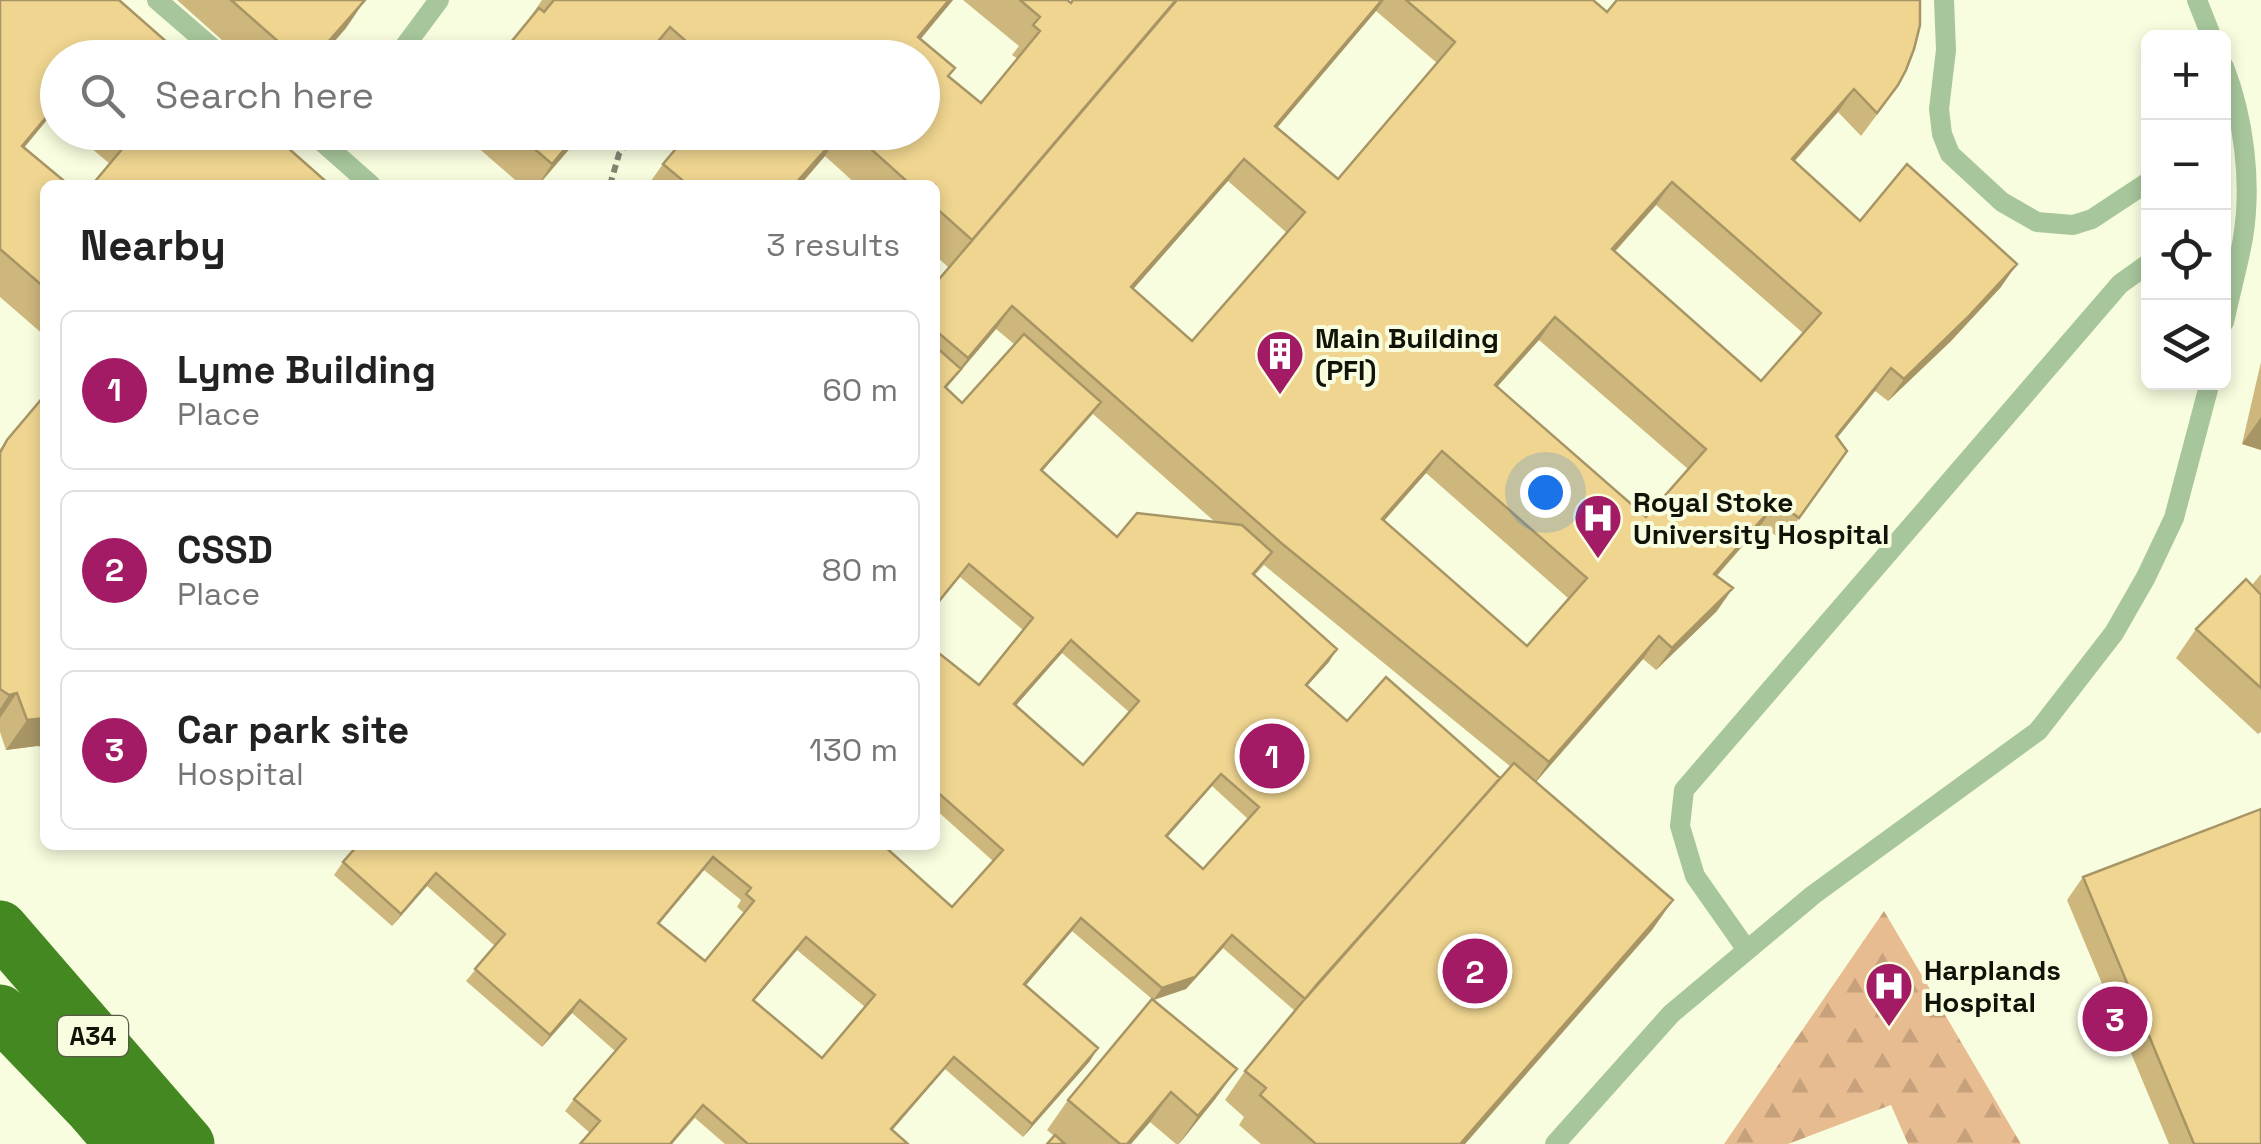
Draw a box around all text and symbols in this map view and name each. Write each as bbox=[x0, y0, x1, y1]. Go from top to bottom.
map controls bbox=[2141, 30, 2231, 390]
button: + bbox=[2141, 30, 2231, 120]
search box bbox=[40, 40, 940, 150]
icon: search bbox=[75, 68, 130, 123]
text: Search here bbox=[155, 71, 374, 119]
button: − bbox=[2141, 120, 2231, 210]
button: locate bbox=[2141, 210, 2231, 300]
text: Nearby bbox=[80, 219, 226, 272]
text: 3 results bbox=[766, 225, 900, 265]
button: layers bbox=[2141, 300, 2231, 390]
place label: Main Building (PFI) bbox=[1315, 320, 1499, 388]
building icon: Main Building (PFI) bbox=[1254, 328, 1306, 396]
text: Lyme Building bbox=[177, 346, 436, 394]
text: 1 bbox=[107, 370, 122, 410]
text: 60 m bbox=[822, 370, 898, 410]
text: Place bbox=[177, 394, 260, 434]
your location bbox=[1520, 467, 1571, 518]
place label: Royal Stoke University Hospital bbox=[1633, 484, 1890, 552]
hospital icon: Royal Stoke University Hospital bbox=[1572, 492, 1624, 560]
text: CSSD bbox=[177, 526, 273, 574]
text: 2 bbox=[105, 550, 124, 590]
text: 80 m bbox=[822, 550, 898, 590]
text: Place bbox=[177, 574, 260, 614]
text: Car park site bbox=[177, 706, 409, 754]
pin: 1 bbox=[1240, 718, 1304, 794]
text: 3 bbox=[105, 730, 124, 770]
text: 130 m bbox=[809, 730, 898, 770]
text: Hospital bbox=[177, 754, 304, 794]
pin: 2 bbox=[1442, 934, 1508, 1008]
place label: Harplands Hospital bbox=[1924, 952, 2061, 1020]
hospital icon: Harplands Hospital bbox=[1863, 960, 1915, 1028]
pin: 3 bbox=[2082, 982, 2148, 1056]
road number: A34 bbox=[58, 1016, 128, 1056]

